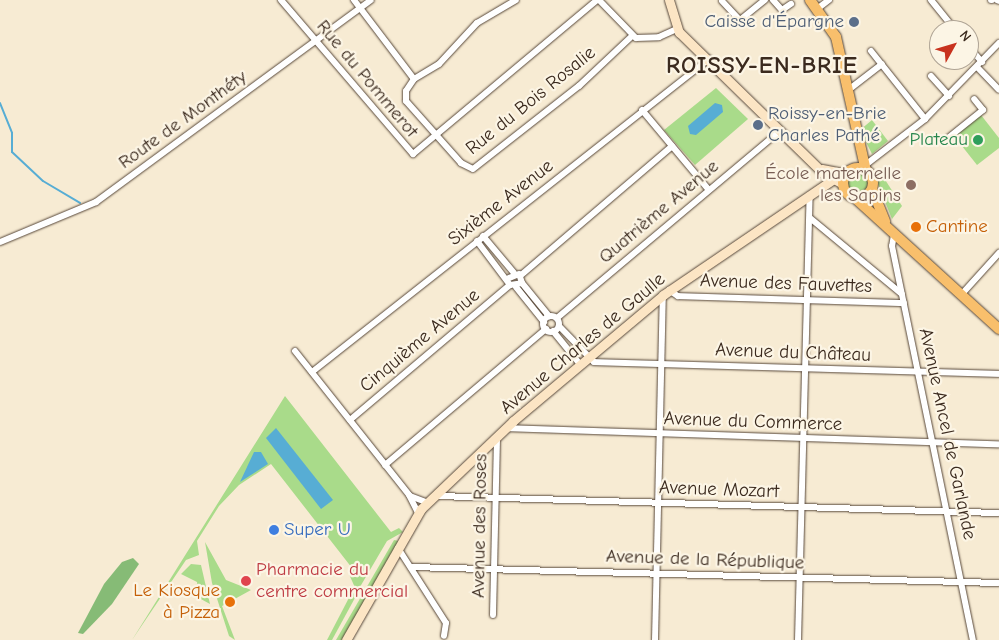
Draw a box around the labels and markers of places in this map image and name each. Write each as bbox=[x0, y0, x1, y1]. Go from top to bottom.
place label: Caisse d'Épargne bbox=[704, 11, 844, 33]
marker: Caisse d'Épargne bbox=[848, 16, 860, 28]
place label: Roissy-en-Brie Charles Pathé bbox=[768, 103, 886, 147]
marker: Roissy-en-Brie Charles Pathé bbox=[752, 119, 764, 131]
place label: Plateau bbox=[909, 129, 968, 151]
marker: Plateau bbox=[972, 134, 984, 146]
place label: École maternelle les Sapins bbox=[765, 163, 901, 207]
marker: École maternelle les Sapins bbox=[905, 179, 917, 191]
place label: Cantine bbox=[926, 216, 988, 238]
marker: Cantine bbox=[910, 221, 922, 233]
place label: Super U bbox=[284, 519, 351, 541]
marker: Super U bbox=[268, 524, 280, 536]
place label: Pharmacie du centre commercial bbox=[256, 559, 408, 603]
marker: Pharmacie du centre commercial bbox=[240, 575, 252, 587]
place label: Le Kiosque à Pizza bbox=[133, 580, 220, 624]
marker: Le Kiosque à Pizza bbox=[224, 596, 236, 608]

